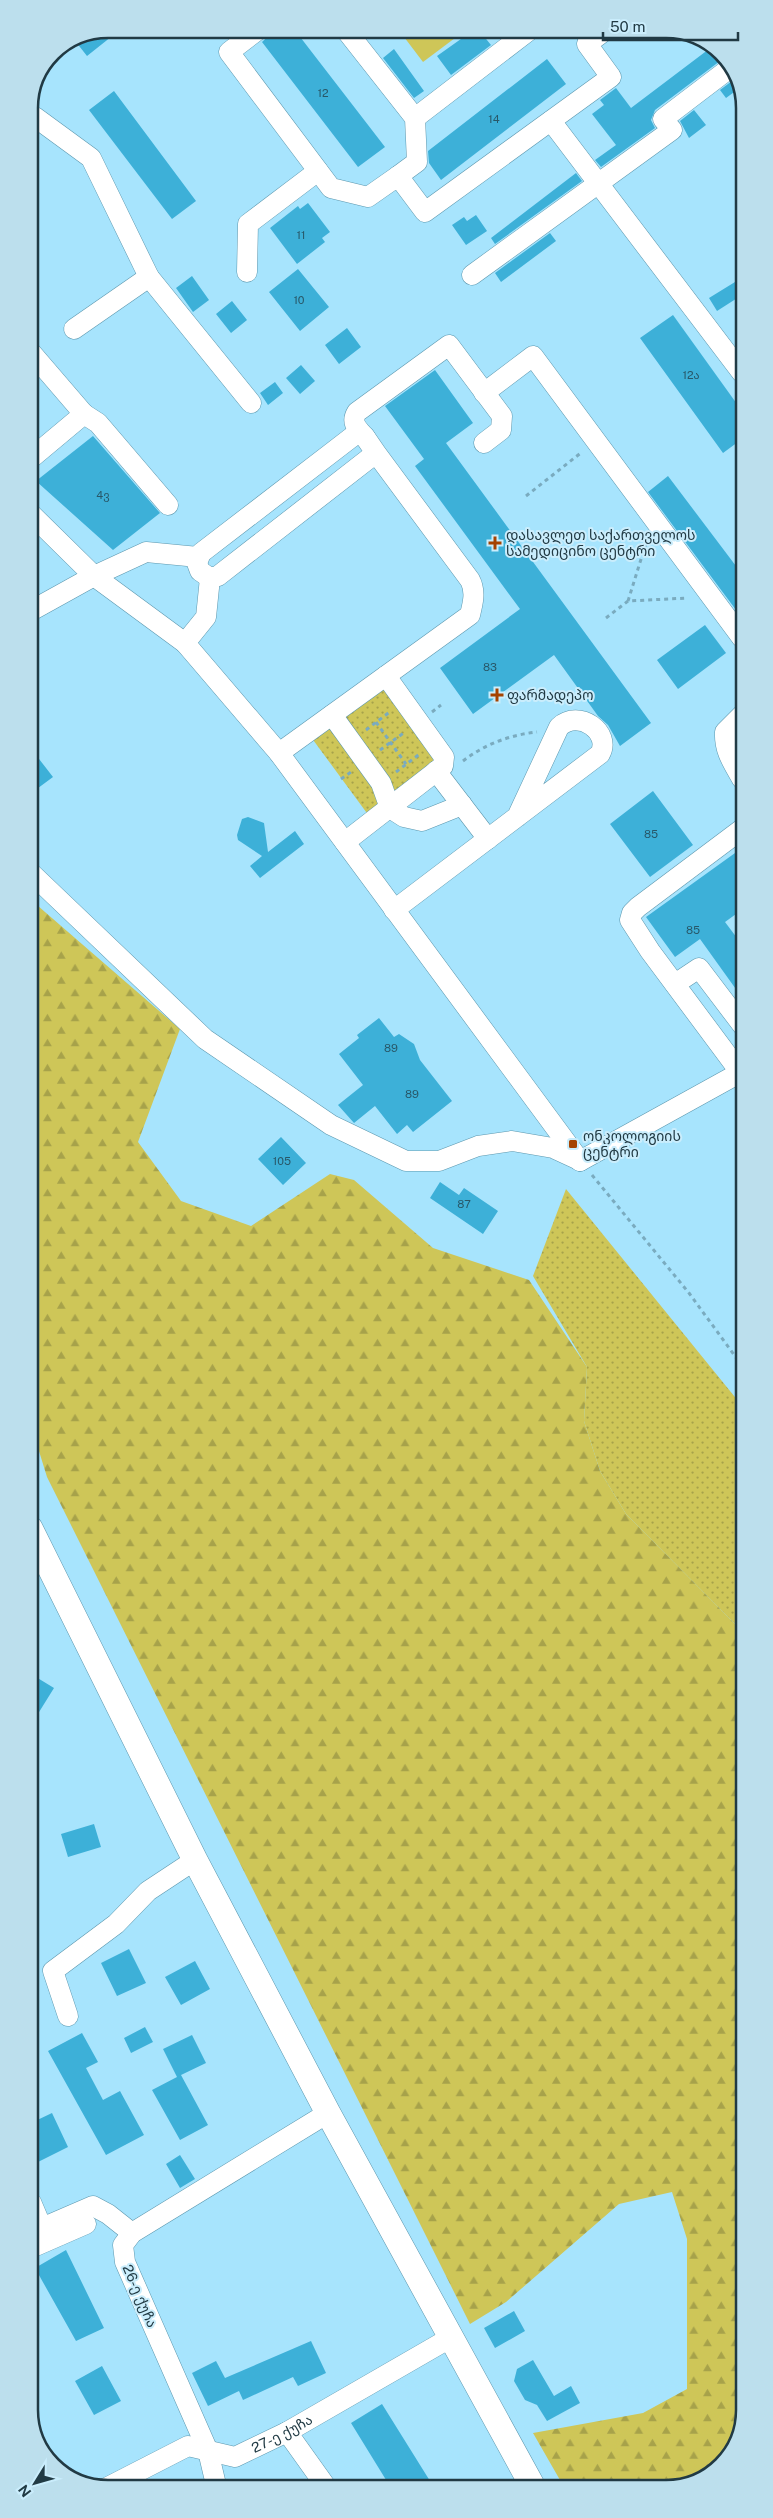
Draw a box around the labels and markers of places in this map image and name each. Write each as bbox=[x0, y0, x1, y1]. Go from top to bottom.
place label: დასავლეთ საქართველოს სამედიცინო ცენტრი bbox=[506, 527, 696, 560]
marker: დასავლეთ საქართველოს სამედიცინო ცენტრი bbox=[488, 536, 502, 550]
place label: ფარმადეპო bbox=[507, 687, 593, 704]
marker: ფარმადეპო bbox=[491, 689, 503, 701]
place label: ონკოლოგიის ცენტრი bbox=[583, 1128, 681, 1161]
marker: ონკოლოგიის ცენტრი bbox=[567, 1138, 579, 1150]

